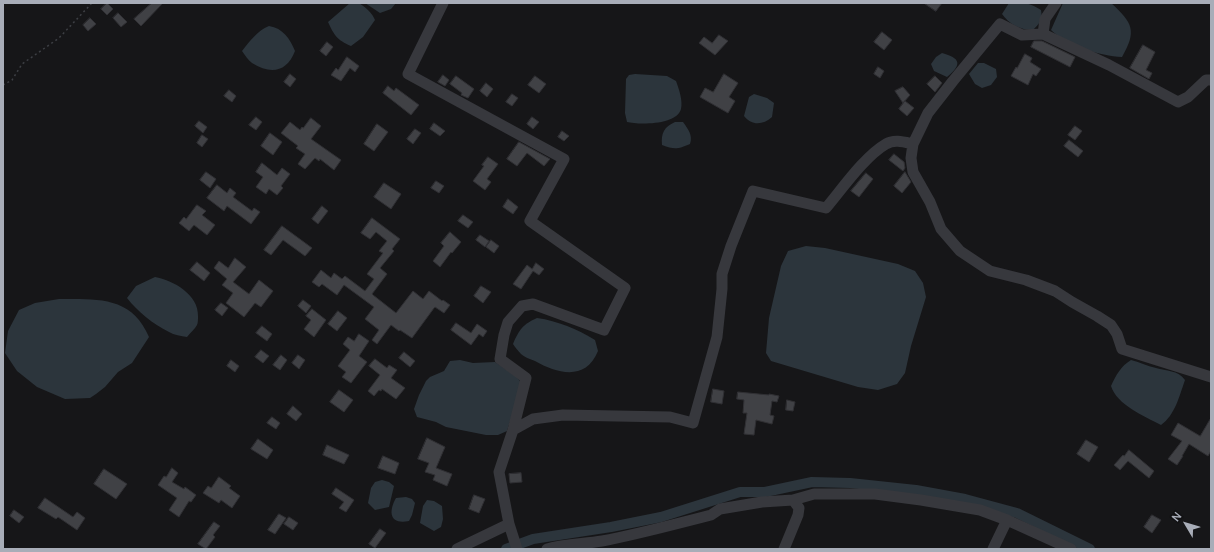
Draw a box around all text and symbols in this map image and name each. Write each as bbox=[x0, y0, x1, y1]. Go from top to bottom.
north arrow bbox=[1166, 504, 1206, 544]
text: N bbox=[1168, 509, 1184, 524]

